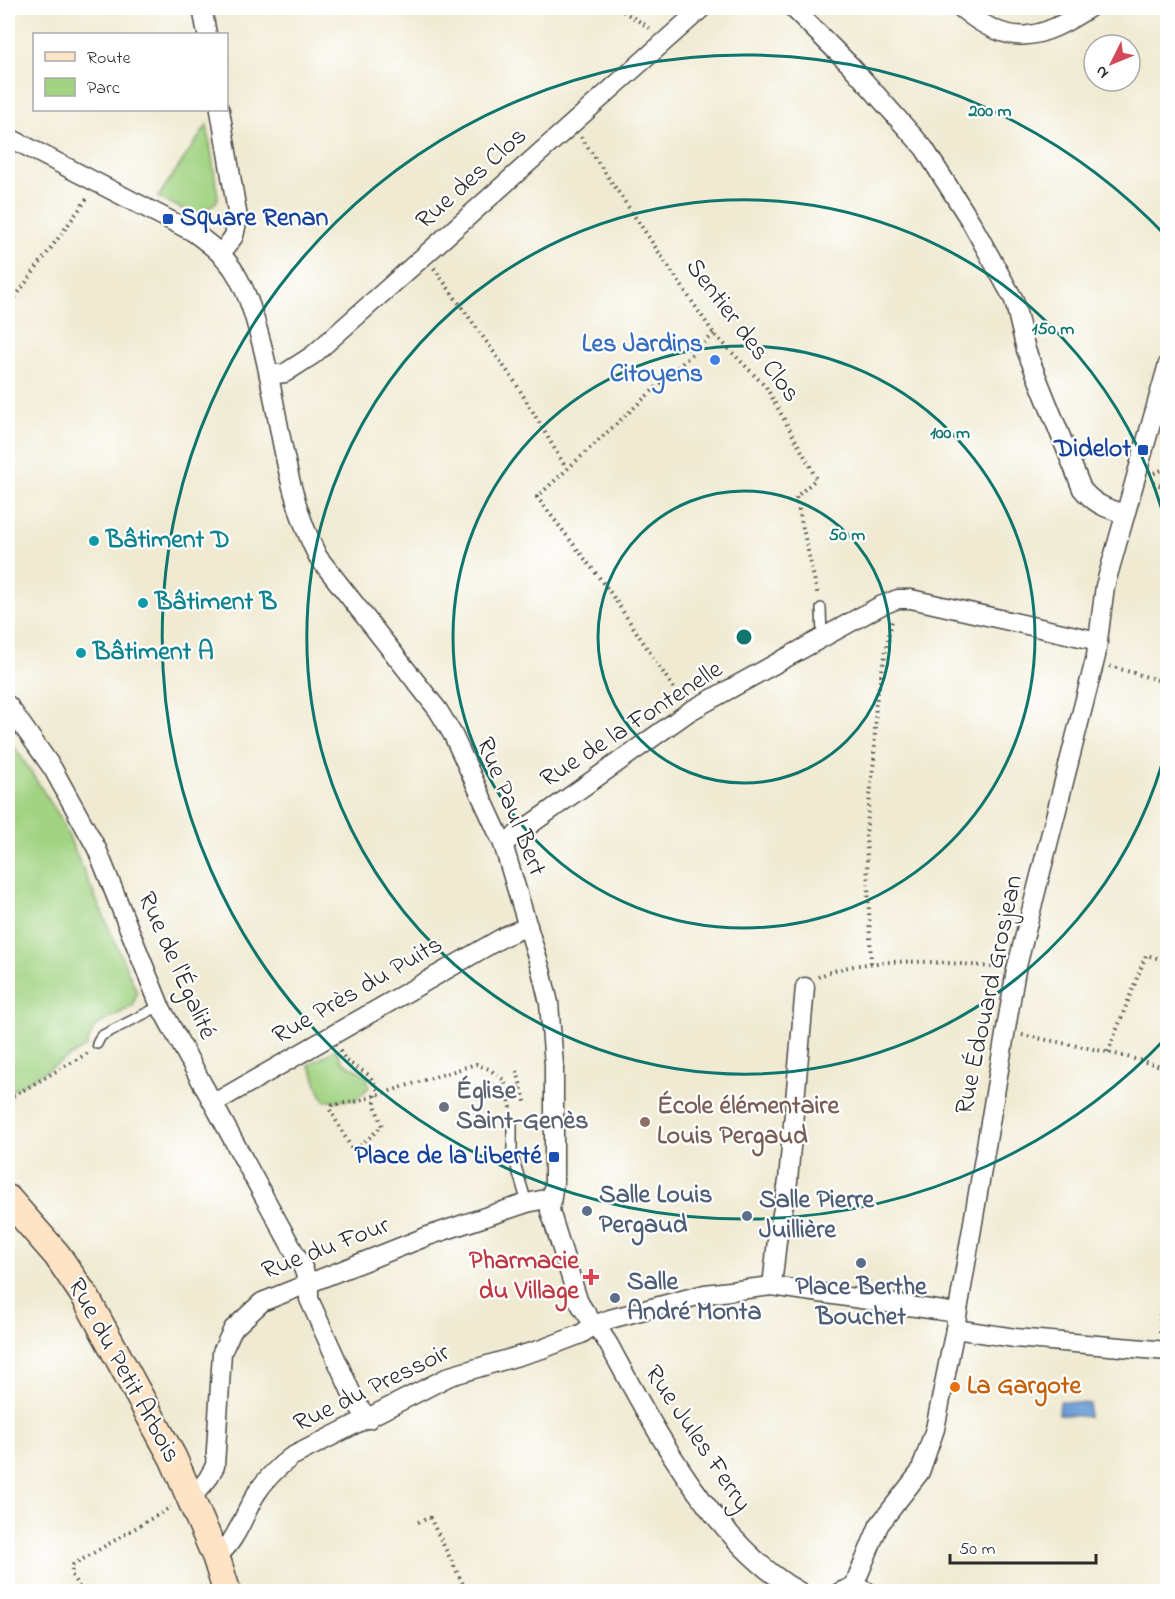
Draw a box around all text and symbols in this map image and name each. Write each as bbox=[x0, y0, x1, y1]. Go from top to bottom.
legend bbox=[33, 33, 228, 111]
north arrow bbox=[1082, 33, 1142, 93]
text: Route bbox=[87, 46, 132, 72]
text: N bbox=[1090, 60, 1115, 84]
text: Parc bbox=[87, 76, 120, 102]
text: 200 m bbox=[968, 99, 1012, 125]
street label: Rue des Clos bbox=[408, 118, 536, 240]
place label: Square Renan bbox=[180, 200, 328, 238]
marker: Square Renan bbox=[161, 212, 175, 226]
street label: Sentier des Clos bbox=[675, 251, 809, 411]
text: 150 m bbox=[1032, 317, 1074, 343]
place label: Les Jardins Citoyens bbox=[582, 326, 703, 394]
marker: Les Jardins Citoyens bbox=[708, 353, 722, 367]
text: 100 m bbox=[930, 421, 970, 447]
place label: Didelot bbox=[1053, 431, 1131, 469]
marker: Didelot bbox=[1136, 443, 1150, 457]
place label: Bâtiment D bbox=[105, 522, 230, 560]
text: 50 m bbox=[829, 523, 865, 549]
marker: Bâtiment D bbox=[87, 534, 101, 548]
place label: Bâtiment B bbox=[154, 584, 278, 622]
marker: Bâtiment B bbox=[136, 596, 150, 610]
centre of rings bbox=[734, 627, 754, 647]
place label: Bâtiment A bbox=[92, 634, 214, 672]
marker: Bâtiment A bbox=[74, 646, 88, 660]
street label: Rue de la Fontenelle bbox=[533, 651, 731, 798]
street label: Rue Paul Bert bbox=[465, 732, 555, 882]
street label: Rue Édouard Grosjean bbox=[946, 872, 1034, 1118]
street label: Rue de l'Égalité bbox=[126, 886, 226, 1046]
street label: Rue Près du Puits bbox=[266, 927, 450, 1055]
place label: Église Saint-Genès bbox=[456, 1073, 588, 1141]
place label: École élémentaire Louis Pergaud bbox=[657, 1088, 840, 1157]
marker: Église Saint-Genès bbox=[437, 1100, 451, 1114]
marker: École élémentaire Louis Pergaud bbox=[638, 1115, 652, 1129]
place label: Place de la Liberté bbox=[355, 1138, 543, 1176]
marker: Place de la Liberté bbox=[547, 1150, 561, 1164]
place label: Salle Louis Pergaud bbox=[599, 1177, 712, 1246]
place label: Salle Pierre Juillière bbox=[759, 1182, 876, 1250]
marker: Salle Louis Pergaud bbox=[580, 1204, 594, 1218]
street label: Rue du Four bbox=[257, 1207, 396, 1291]
marker: Salle Pierre Juillière bbox=[740, 1209, 754, 1223]
place label: Pharmacie du Village bbox=[469, 1243, 580, 1312]
marker: Place Berthe Bouchet bbox=[854, 1256, 868, 1270]
place label: Salle André Monta bbox=[627, 1264, 762, 1332]
place label: Place Berthe Bouchet bbox=[795, 1269, 928, 1337]
marker: Pharmacie du Village bbox=[584, 1270, 598, 1284]
street label: Rue du Petit Arbois bbox=[56, 1272, 190, 1470]
marker: Salle André Monta bbox=[608, 1291, 622, 1305]
street label: Rue du Pressoir bbox=[288, 1334, 457, 1443]
street label: Rue Jules Ferry bbox=[634, 1358, 760, 1520]
place label: La Gargote bbox=[967, 1368, 1083, 1407]
marker: La Gargote bbox=[948, 1380, 962, 1394]
scale bar bbox=[950, 1527, 1096, 1565]
text: 50 m bbox=[959, 1537, 996, 1563]

